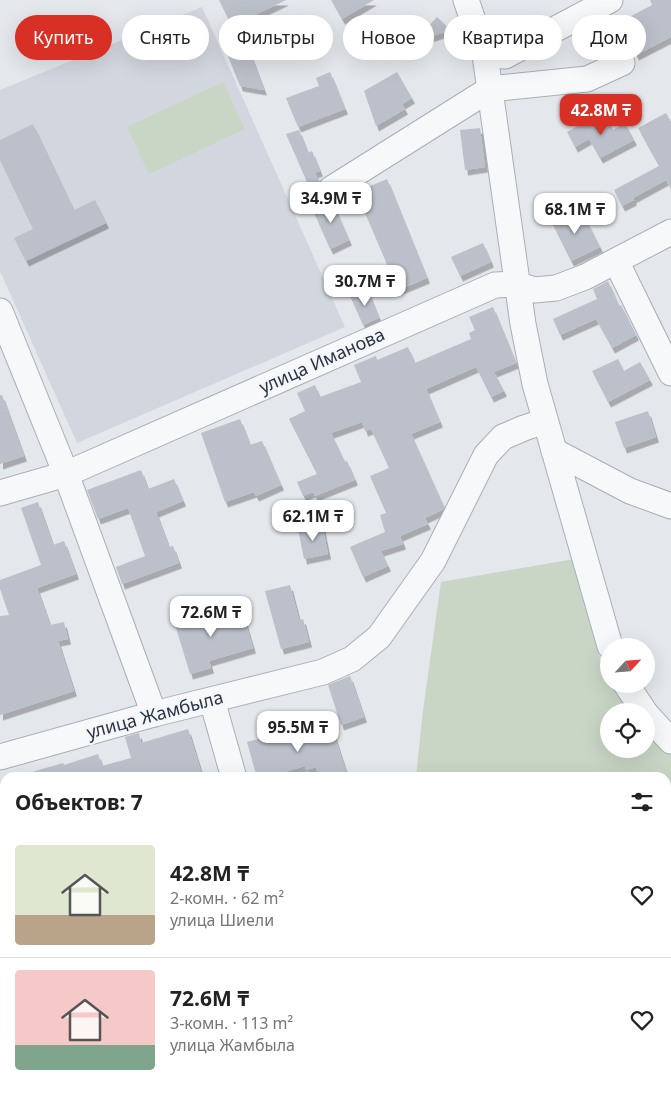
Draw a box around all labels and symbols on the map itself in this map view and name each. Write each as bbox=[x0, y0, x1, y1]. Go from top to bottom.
pin: 42.8M ₸ bbox=[555, 94, 647, 136]
pin: 34.9M ₸ bbox=[285, 182, 377, 224]
pin: 68.1M ₸ bbox=[529, 192, 621, 235]
pin: 30.7M ₸ bbox=[319, 264, 411, 307]
street label: улица Иманова bbox=[255, 322, 388, 399]
pin: 62.1M ₸ bbox=[267, 500, 359, 542]
pin: 72.6M ₸ bbox=[165, 596, 257, 638]
north arrow bbox=[600, 638, 655, 692]
street label: улица Жамбыла bbox=[84, 684, 226, 744]
pin: 95.5M ₸ bbox=[252, 710, 344, 753]

